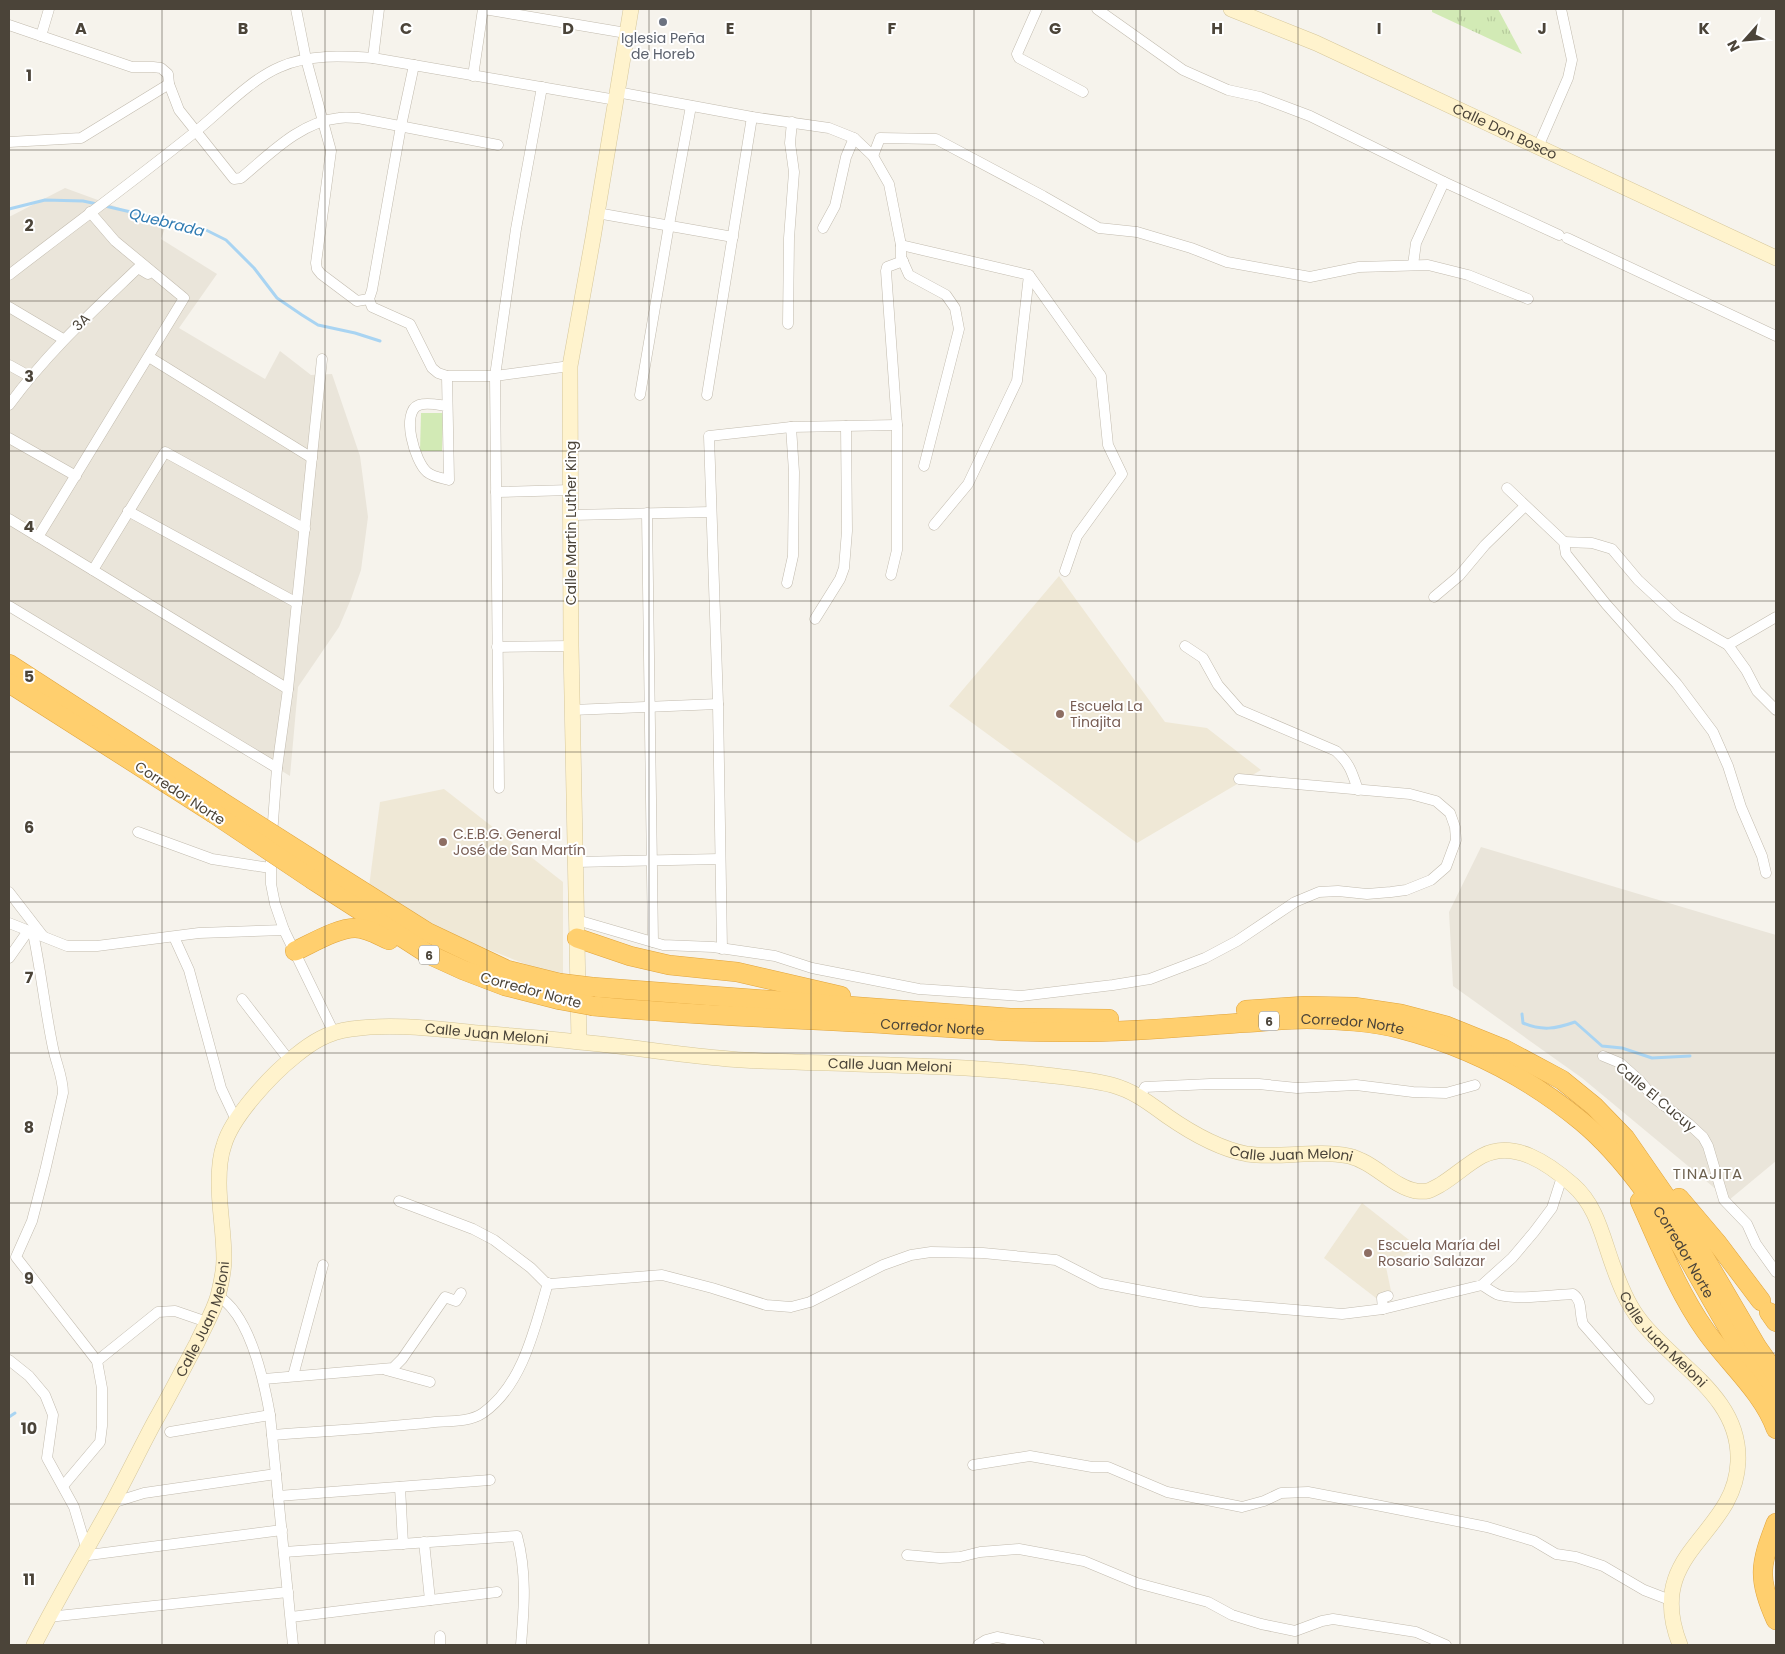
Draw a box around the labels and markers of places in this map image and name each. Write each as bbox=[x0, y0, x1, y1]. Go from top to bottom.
marker: Iglesia Peña de Horeb bbox=[657, 16, 669, 28]
place label: Iglesia Peña de Horeb bbox=[621, 28, 705, 64]
place label: Escuela La Tinajita bbox=[1070, 696, 1143, 732]
marker: Escuela La Tinajita bbox=[1054, 708, 1066, 720]
place label: C.E.B.G. General José de San Martín bbox=[453, 824, 586, 860]
marker: C.E.B.G. General José de San Martín bbox=[437, 836, 449, 848]
place label: Escuela María del Rosario Salazar bbox=[1378, 1235, 1500, 1271]
marker: Escuela María del Rosario Salazar bbox=[1362, 1247, 1374, 1259]

